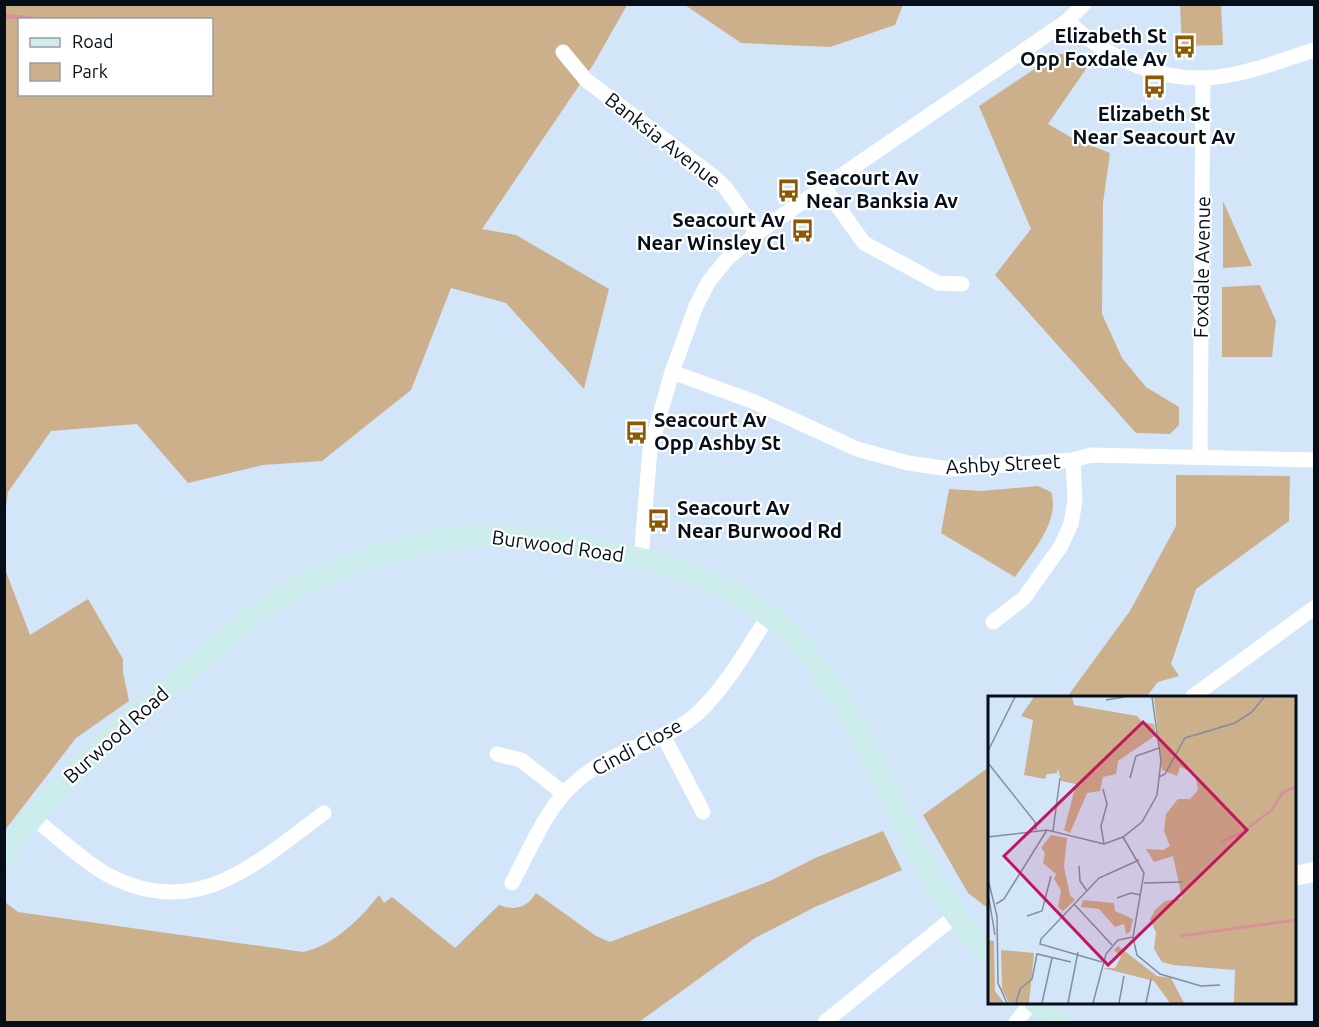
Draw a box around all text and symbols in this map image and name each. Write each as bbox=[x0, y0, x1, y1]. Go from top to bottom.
legend bbox=[18, 18, 213, 96]
place label: Elizabeth St Opp Foxdale Av bbox=[1020, 24, 1167, 70]
text: Road bbox=[72, 31, 114, 51]
bus stop icon: Elizabeth St Opp Foxdale Av bbox=[1172, 34, 1198, 60]
text: Park bbox=[72, 61, 108, 81]
bus stop icon: Elizabeth St Near Seacourt Av bbox=[1141, 73, 1167, 99]
street label: Banksia Avenue bbox=[601, 87, 726, 192]
place label: Elizabeth St Near Seacourt Av bbox=[1073, 102, 1236, 148]
place label: Seacourt Av Near Banksia Av bbox=[806, 166, 958, 212]
bus stop icon: Seacourt Av Near Banksia Av bbox=[775, 177, 801, 203]
street label: Foxdale Avenue bbox=[1189, 196, 1214, 338]
place label: Seacourt Av Near Winsley Cl bbox=[637, 208, 785, 254]
bus stop icon: Seacourt Av Near Winsley Cl bbox=[790, 218, 816, 244]
place label: Seacourt Av Opp Ashby St bbox=[654, 408, 781, 454]
bus stop icon: Seacourt Av Opp Ashby St bbox=[623, 419, 649, 445]
street label: Ashby Street bbox=[945, 449, 1061, 478]
place label: Seacourt Av Near Burwood Rd bbox=[677, 496, 842, 542]
bus stop icon: Seacourt Av Near Burwood Rd bbox=[646, 507, 672, 533]
street label: Burwood Road bbox=[490, 525, 626, 566]
street label: Burwood Road bbox=[58, 681, 173, 788]
inset map bbox=[988, 696, 1295, 1003]
street label: Cindi Close bbox=[588, 713, 686, 780]

